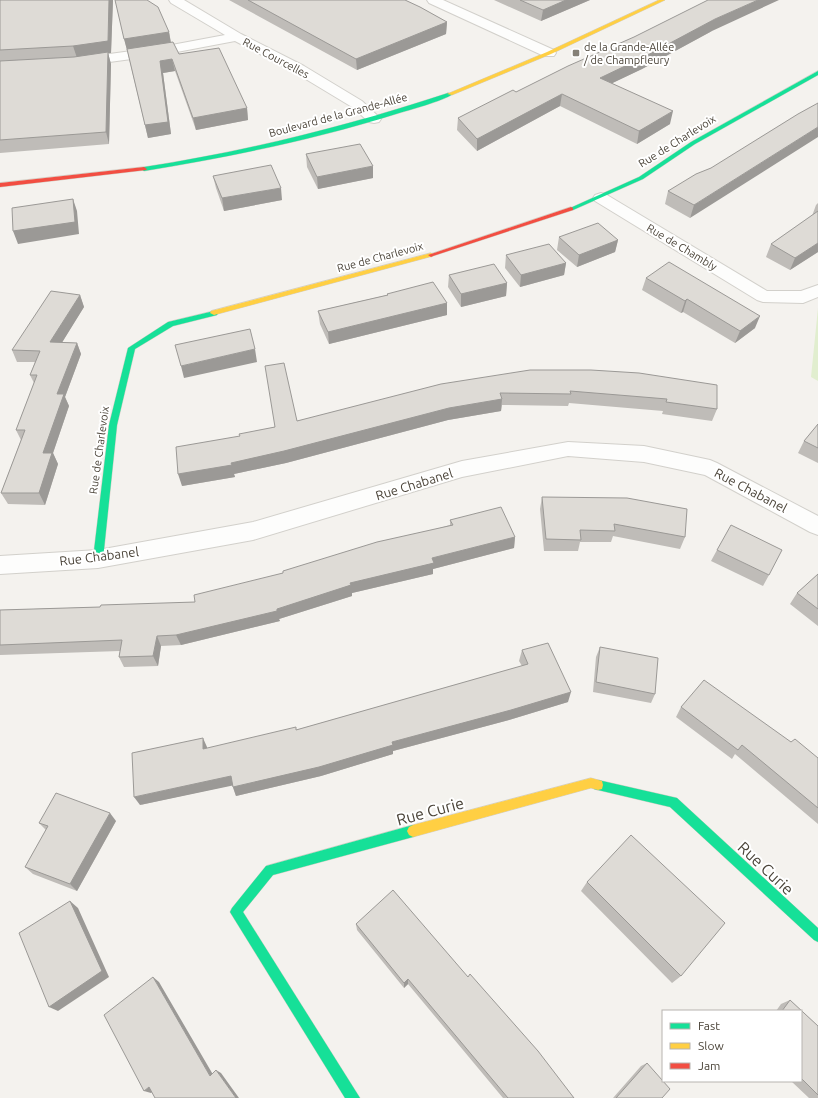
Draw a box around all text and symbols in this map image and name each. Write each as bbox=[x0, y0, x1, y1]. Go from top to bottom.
street label: Rue Courcelles bbox=[241, 36, 311, 81]
place label: de la Grande-Allée / de Champfleury bbox=[583, 41, 674, 66]
marker: de la Grande-Allée / de Champfleury bbox=[571, 48, 581, 58]
street label: Boulevard de la Grande-Allée bbox=[267, 91, 409, 139]
street label: Rue de Charlevoix bbox=[636, 112, 718, 170]
street label: Rue de Chambly bbox=[645, 221, 720, 273]
street label: Rue de Charlevoix bbox=[336, 240, 425, 274]
street label: Rue de Charlevoix bbox=[87, 405, 111, 495]
street label: Rue Chabanel bbox=[374, 465, 455, 502]
street label: Rue Chabanel bbox=[712, 465, 790, 515]
street label: Rue Chabanel bbox=[58, 544, 140, 568]
street label: Rue Curie bbox=[394, 793, 466, 829]
street label: Rue Curie bbox=[735, 838, 797, 898]
legend bbox=[662, 1010, 802, 1082]
text: Fast bbox=[698, 1019, 720, 1032]
text: Slow bbox=[698, 1039, 724, 1052]
text: Jam bbox=[698, 1059, 720, 1072]

